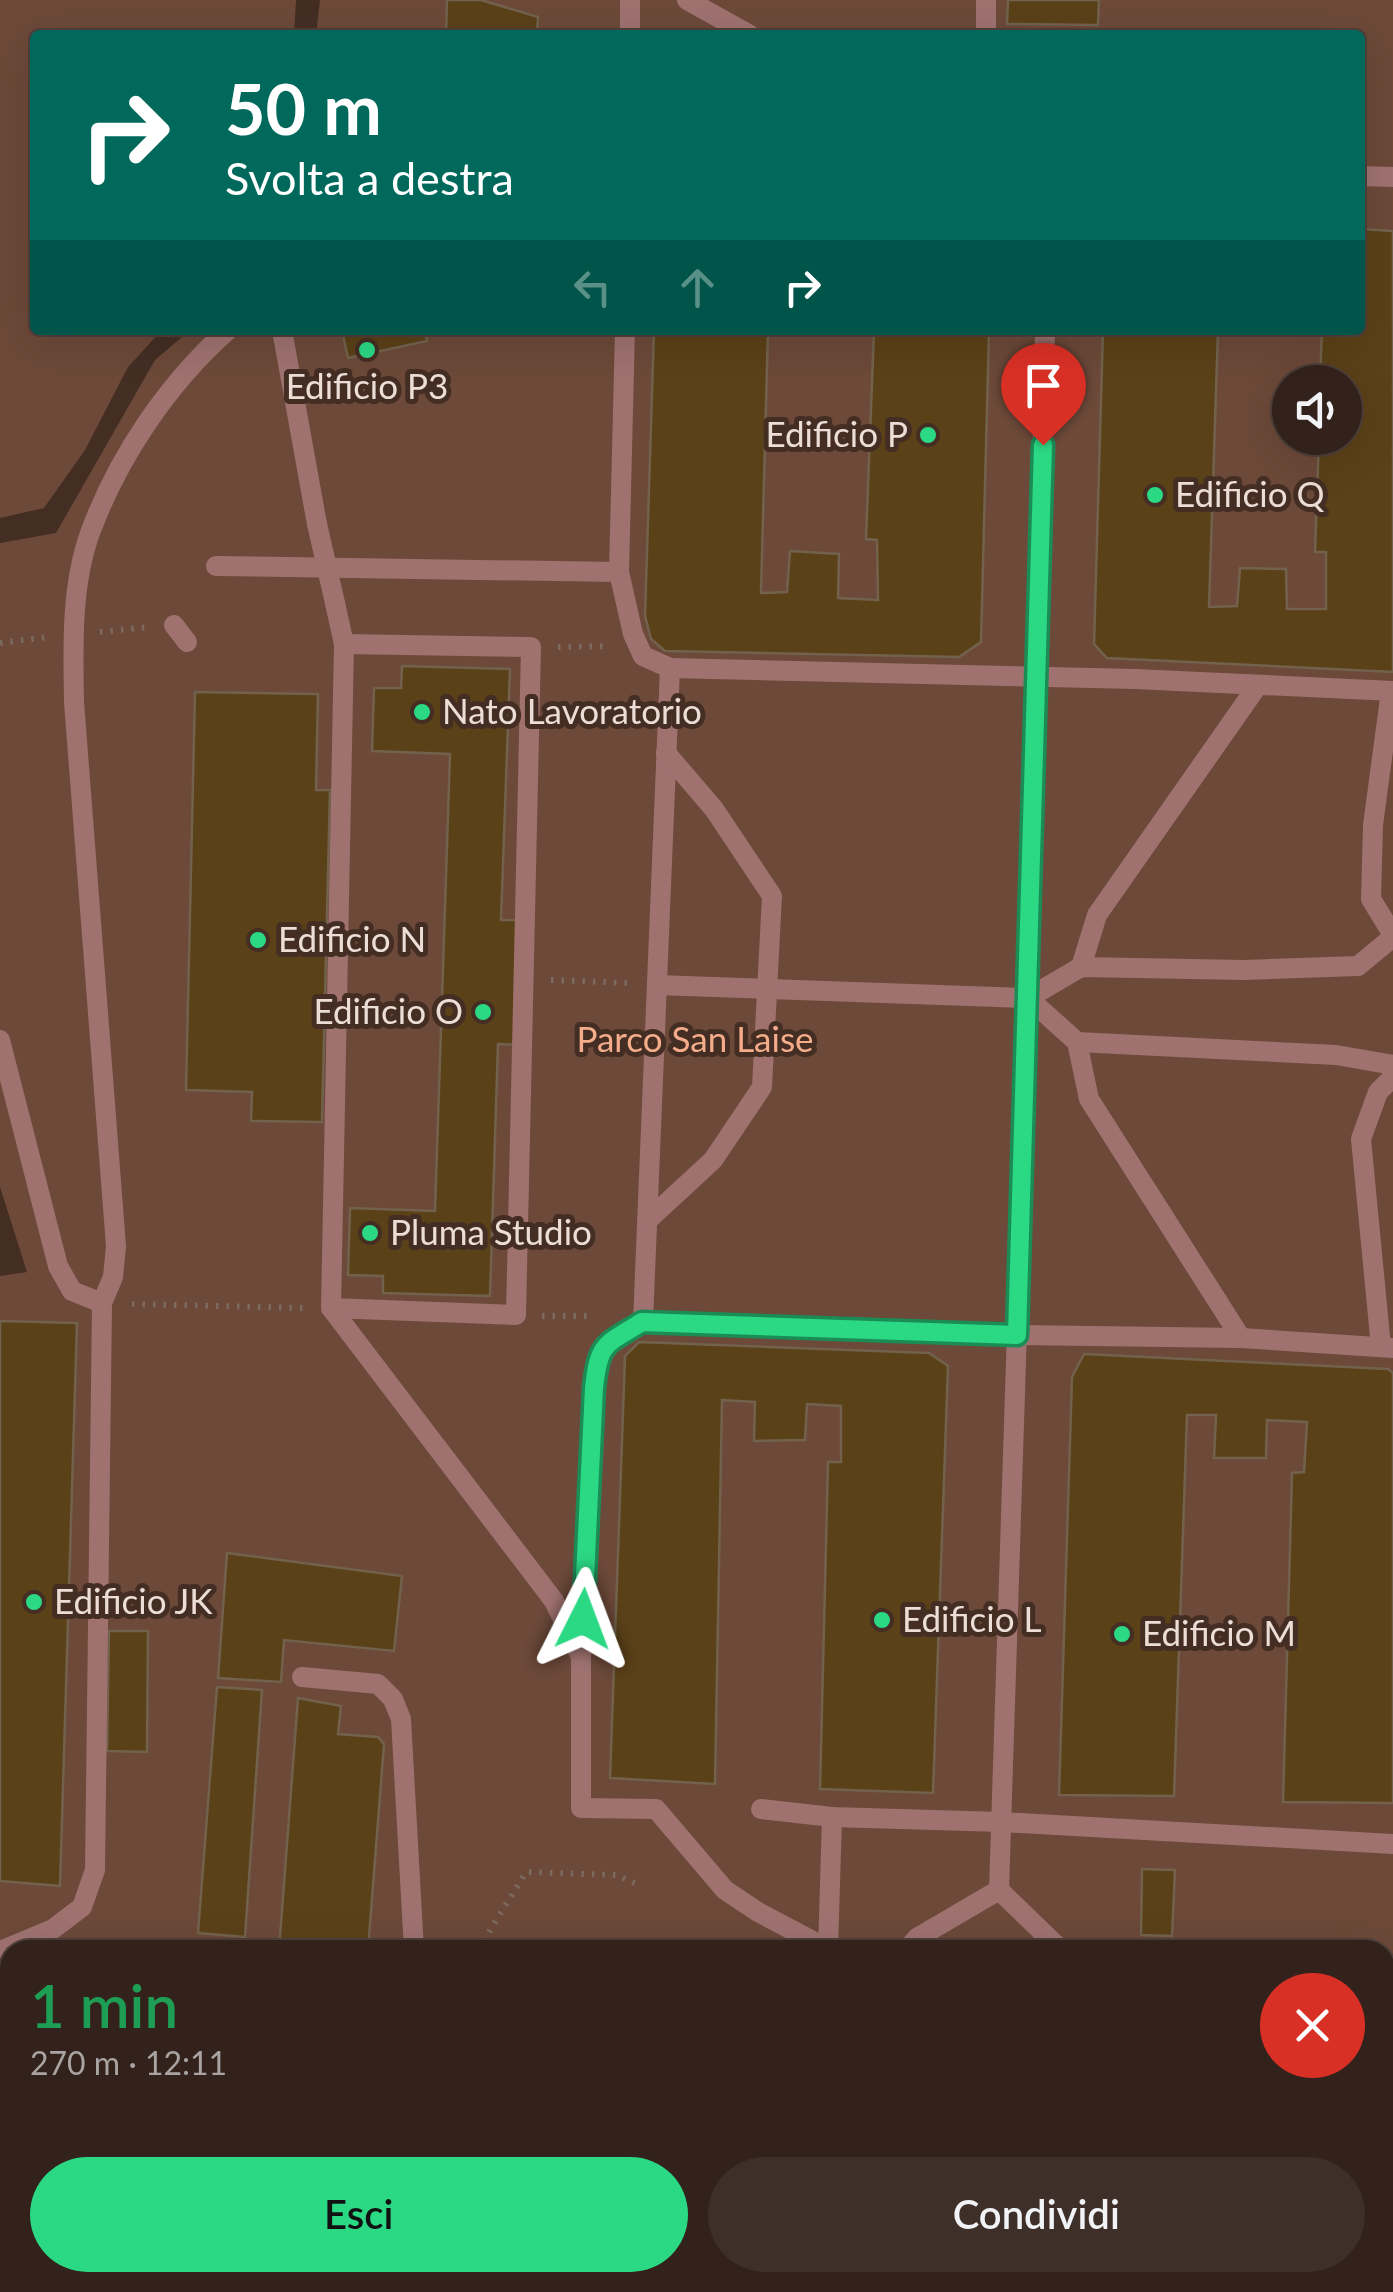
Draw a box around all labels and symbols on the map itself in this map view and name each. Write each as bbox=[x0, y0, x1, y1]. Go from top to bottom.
marker: Edificio P3 bbox=[356, 339, 378, 361]
pin bbox=[1001, 343, 1086, 446]
place label: Edificio P3 bbox=[286, 364, 448, 406]
place label: Edificio P bbox=[766, 412, 908, 454]
marker: Edificio P bbox=[917, 424, 939, 446]
place label: Edificio Q bbox=[1175, 472, 1324, 514]
marker: Edificio Q bbox=[1144, 484, 1166, 506]
place label: Nato Lavoratorio bbox=[442, 689, 702, 731]
marker: Nato Lavoratorio bbox=[411, 701, 433, 723]
place label: Edificio N bbox=[278, 917, 426, 959]
marker: Edificio N bbox=[247, 929, 269, 951]
place label: Edificio O bbox=[314, 989, 463, 1031]
marker: Edificio O bbox=[472, 1001, 494, 1023]
park label: Parco San Laise bbox=[576, 1017, 814, 1059]
place label: Pluma Studio bbox=[390, 1210, 592, 1252]
marker: Pluma Studio bbox=[359, 1222, 381, 1244]
position arrow bbox=[531, 1567, 635, 1671]
place label: Edificio JK bbox=[54, 1579, 213, 1621]
marker: Edificio JK bbox=[23, 1591, 45, 1613]
place label: Edificio L bbox=[902, 1597, 1041, 1639]
marker: Edificio L bbox=[871, 1609, 893, 1631]
place label: Edificio M bbox=[1142, 1611, 1296, 1653]
marker: Edificio M bbox=[1111, 1623, 1133, 1645]

